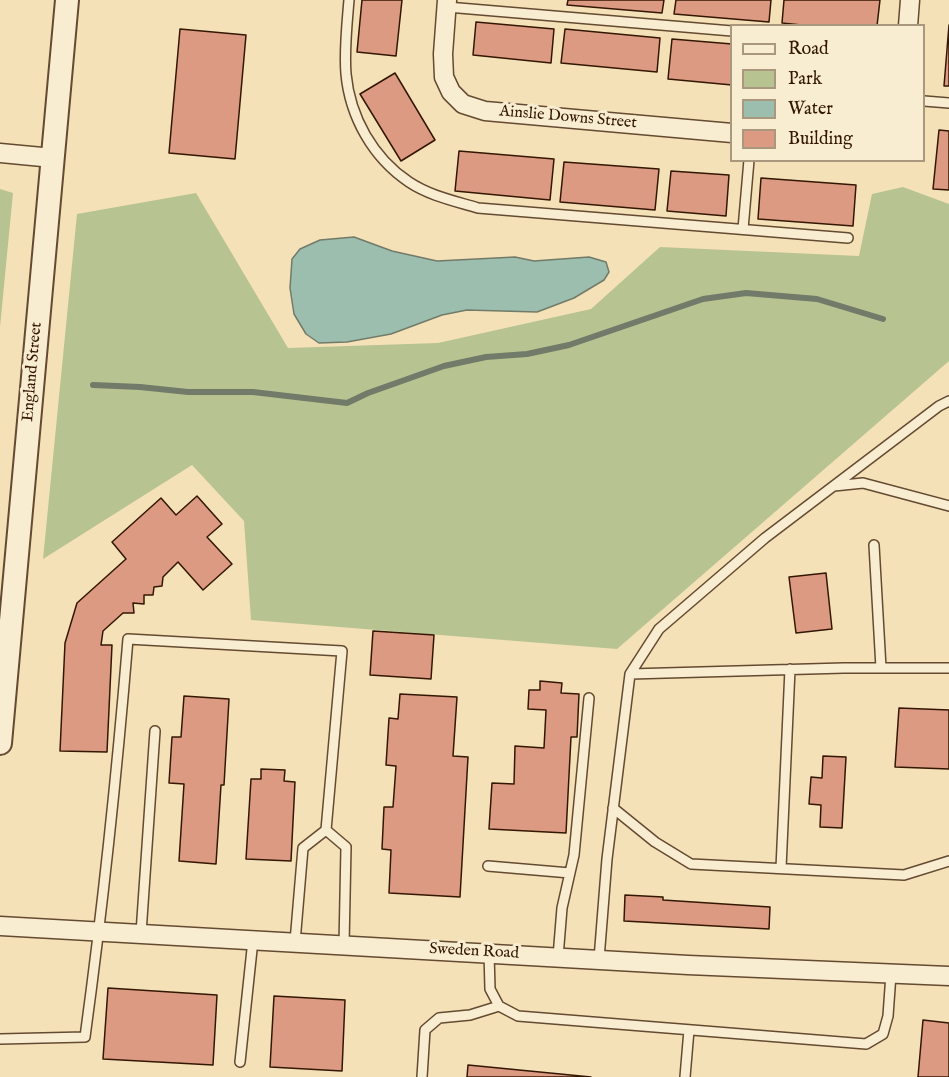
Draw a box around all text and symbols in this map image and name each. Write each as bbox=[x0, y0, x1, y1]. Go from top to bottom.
legend bbox=[730, 24, 925, 162]
text: Road bbox=[788, 38, 829, 61]
text: Park bbox=[788, 68, 822, 91]
text: Water bbox=[788, 98, 833, 121]
street label: Ainslie Downs Street bbox=[498, 102, 638, 134]
text: Building bbox=[788, 128, 853, 151]
street label: England Street bbox=[19, 321, 47, 423]
street label: Sweden Road bbox=[429, 940, 519, 964]

